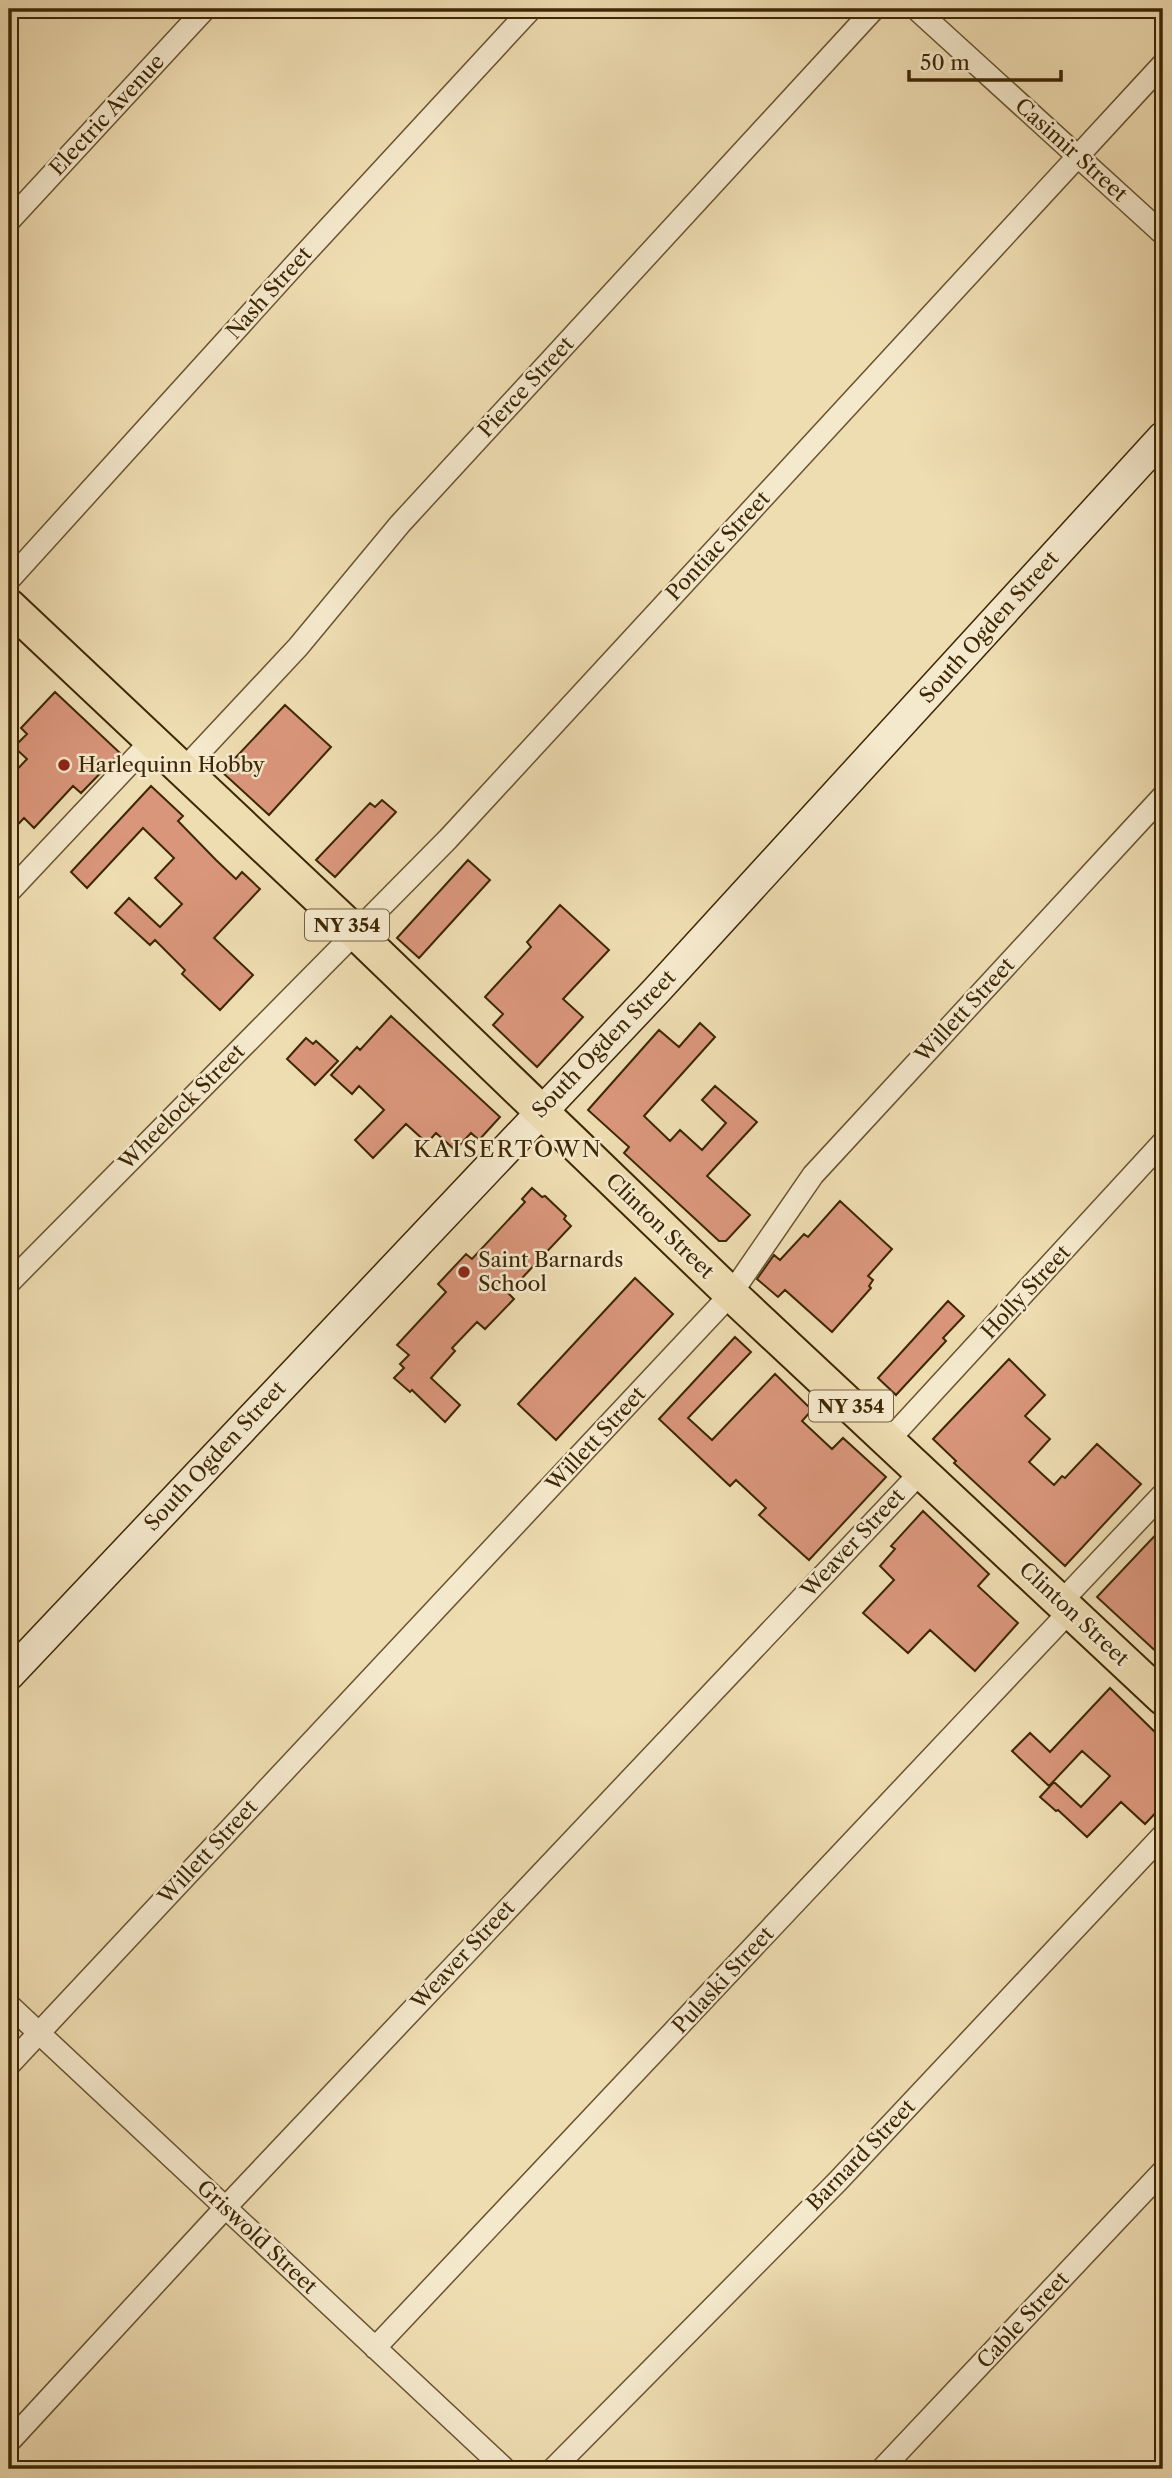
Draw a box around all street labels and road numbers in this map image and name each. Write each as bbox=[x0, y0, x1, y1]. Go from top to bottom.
street label: Electric Avenue bbox=[44, 49, 169, 180]
street label: Casimir Street bbox=[1010, 93, 1133, 207]
street label: Nash Street bbox=[221, 241, 317, 344]
street label: Pierce Street bbox=[473, 331, 579, 442]
street label: Pontiac Street bbox=[661, 485, 775, 606]
street label: South Ogden Street bbox=[914, 545, 1064, 708]
road number: NY 354 bbox=[305, 909, 389, 940]
street label: Willett Street bbox=[909, 952, 1020, 1068]
street label: South Ogden Street bbox=[527, 964, 681, 1123]
street label: Wheelock Street bbox=[113, 1038, 250, 1175]
street label: Clinton Street bbox=[601, 1168, 720, 1284]
street label: Holly Street bbox=[976, 1239, 1076, 1344]
street label: South Ogden Street bbox=[139, 1375, 291, 1536]
street label: Willett Street bbox=[540, 1381, 651, 1497]
road number: NY 354 bbox=[809, 1390, 893, 1422]
street label: Weaver Street bbox=[795, 1483, 910, 1603]
street label: Clinton Street bbox=[1014, 1557, 1135, 1671]
street label: Willett Street bbox=[152, 1794, 263, 1910]
street label: Weaver Street bbox=[405, 1895, 520, 2015]
street label: Pulaski Street bbox=[667, 1921, 779, 2038]
street label: Barnard Street bbox=[801, 2093, 920, 2216]
street label: Griswold Street bbox=[192, 2175, 323, 2299]
street label: Cable Street bbox=[972, 2266, 1074, 2373]

